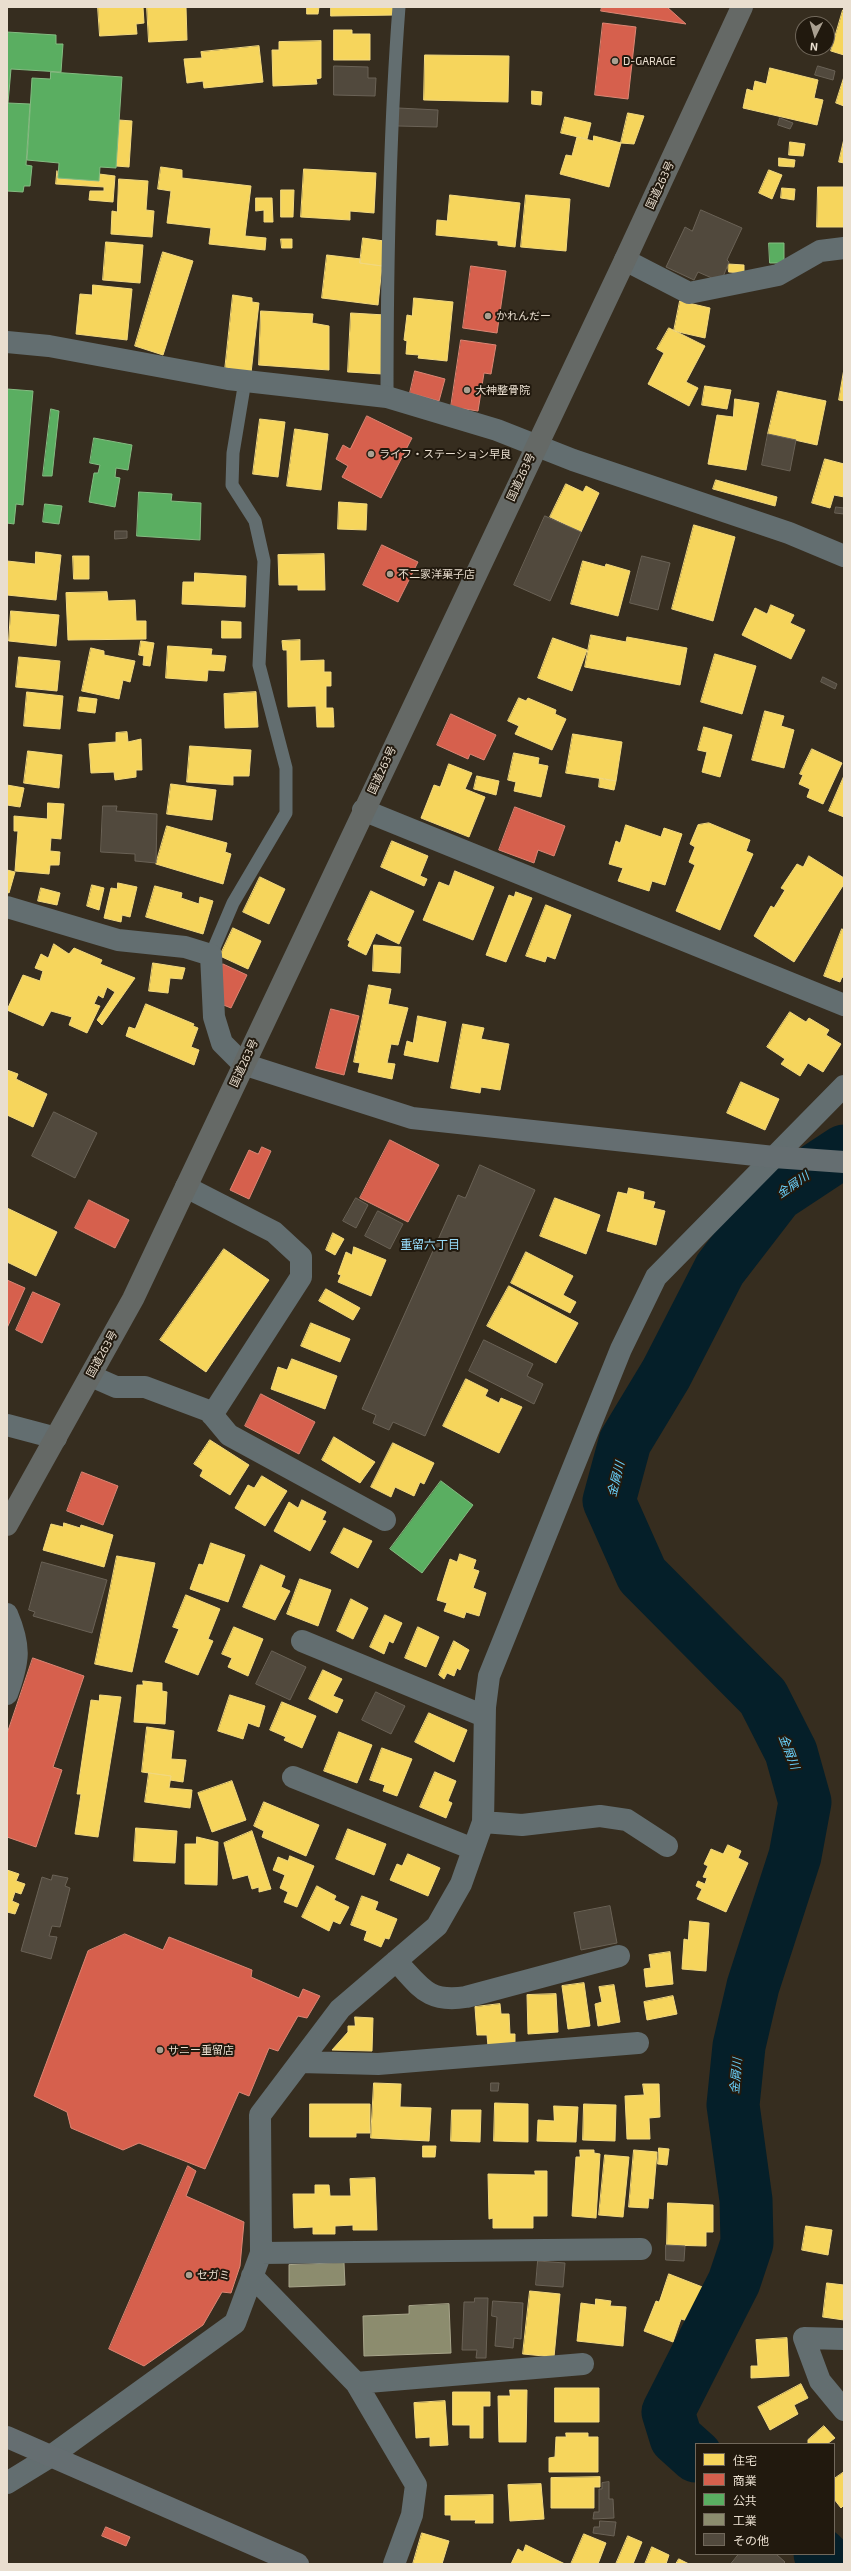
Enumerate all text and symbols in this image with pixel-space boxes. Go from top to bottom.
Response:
north arrow [795,16,835,56]
text: N [809,41,819,54]
place label: D-GARAGE [623,54,676,68]
marker: D-GARAGE [610,56,620,66]
street label: 国道263号 [643,159,677,211]
place label: かれんだー [496,309,551,323]
marker: かれんだー [483,311,493,321]
place label: 大神整骨院 [475,383,530,397]
marker: 大神整骨院 [462,385,472,395]
place label: ライフ・ステーション早良 [379,447,511,461]
marker: ライフ・ステーション早良 [366,449,376,459]
street label: 国道263号 [504,451,538,503]
place label: 不二家洋菓子店 [398,567,475,581]
marker: 不二家洋菓子店 [385,569,395,579]
street label: 国道263号 [365,744,399,796]
street label: 国道263号 [227,1037,261,1089]
water label: 金屑川 [774,1169,812,1201]
district label: 重留六丁目 [400,1238,460,1252]
street label: 国道263号 [84,1328,120,1380]
water label: 金屑川 [605,1460,627,1498]
water label: 金屑川 [776,1733,802,1771]
place label: サニー重留店 [168,2043,234,2057]
marker: サニー重留店 [155,2045,165,2055]
water label: 金屑川 [727,2057,745,2095]
place label: セガミ [197,2268,230,2282]
marker: セガミ [184,2270,194,2280]
legend [695,2443,835,2555]
text: 住宅 [733,2453,757,2467]
text: 商業 [733,2473,757,2487]
text: 公共 [733,2493,757,2507]
text: 工業 [733,2513,757,2527]
text: その他 [733,2533,769,2547]

